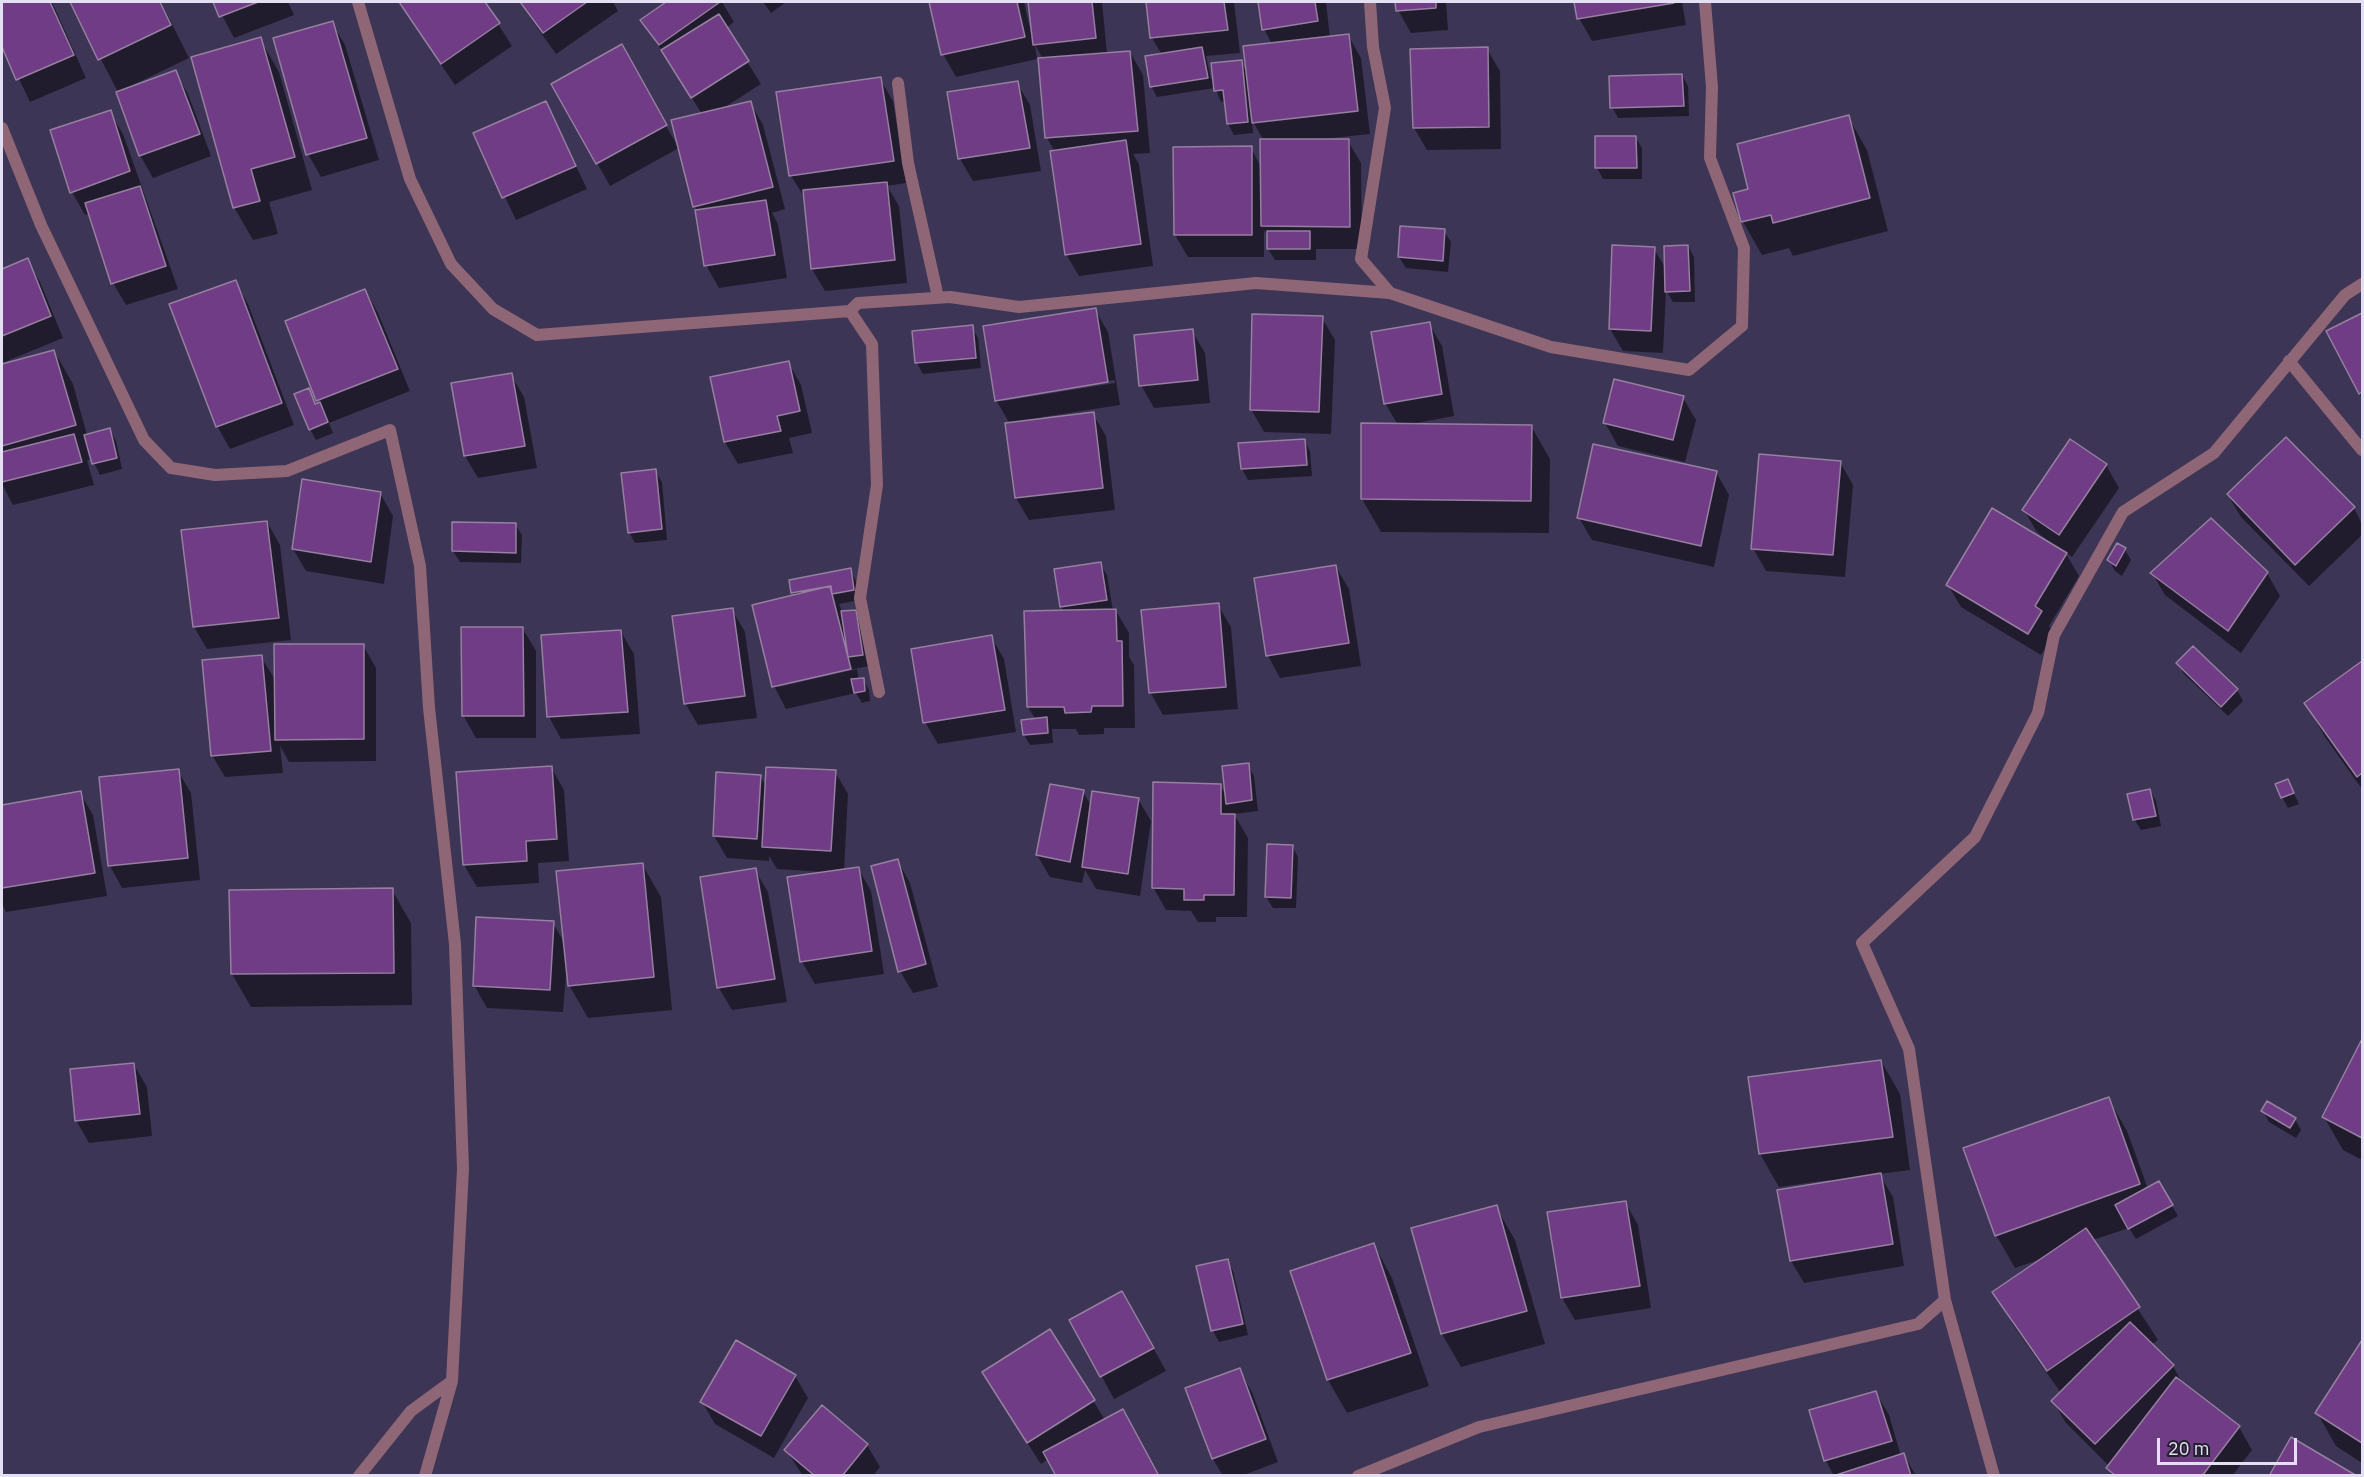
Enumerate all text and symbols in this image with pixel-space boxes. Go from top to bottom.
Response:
scale bar [2160,1426,2300,1464]
text: 20 m [2168,1437,2210,1460]

